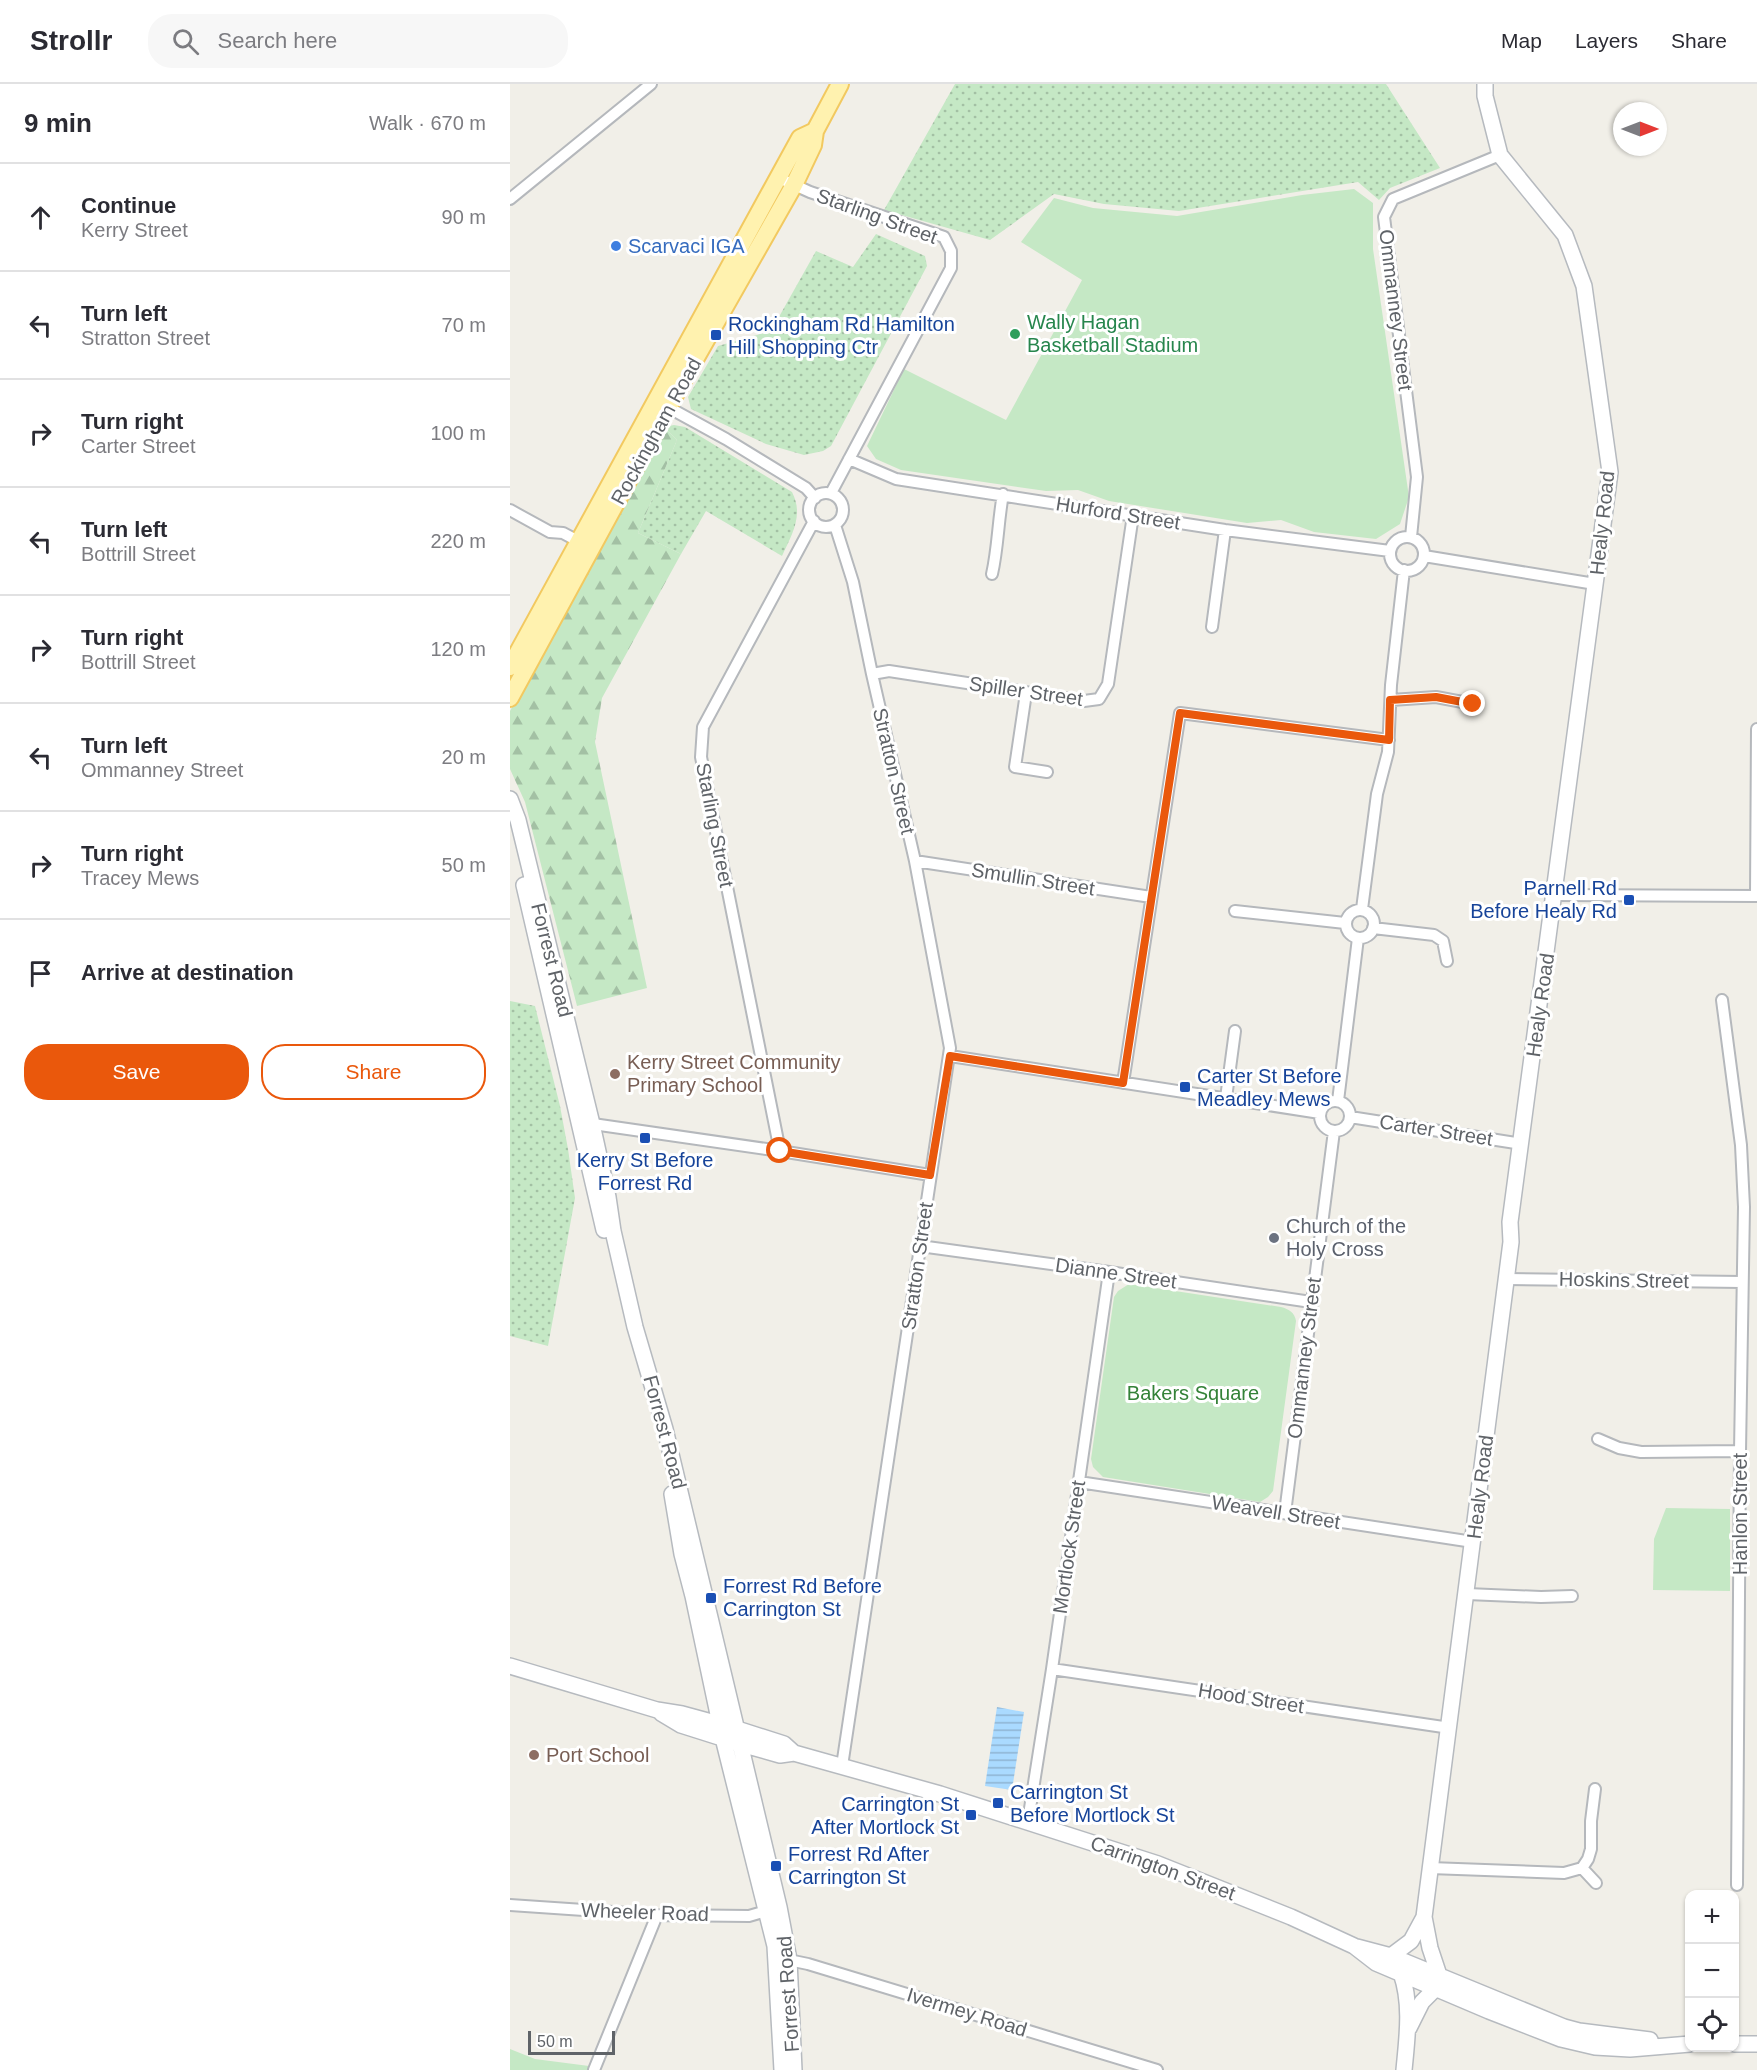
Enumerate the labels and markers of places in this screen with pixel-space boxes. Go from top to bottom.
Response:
place label: Scarvaci IGA [628,235,745,257]
marker: Scarvaci IGA [609,239,623,253]
place label: Wally Hagan Basketball Stadium [1027,311,1198,356]
place label: Rockingham Rd Hamilton Hill Shopping Ctr [728,313,955,358]
marker: Wally Hagan Basketball Stadium [1008,327,1022,341]
marker: Rockingham Rd Hamilton Hill Shopping Ctr [709,328,723,342]
place label: Parnell Rd Before Healy Rd [1470,877,1617,922]
marker: Parnell Rd Before Healy Rd [1622,893,1636,907]
place label: Kerry Street Community Primary School [627,1051,840,1096]
place label: Carter St Before Meadley Mews [1197,1065,1342,1110]
marker: Kerry Street Community Primary School [608,1067,622,1081]
marker: Carter St Before Meadley Mews [1178,1080,1192,1094]
marker: Kerry St Before Forrest Rd [638,1131,652,1145]
place label: Kerry St Before Forrest Rd [577,1149,713,1194]
place label: Church of the Holy Cross [1286,1215,1406,1260]
marker: Church of the Holy Cross [1267,1231,1281,1245]
place label: Forrest Rd Before Carrington St [723,1575,882,1620]
marker: Forrest Rd Before Carrington St [704,1591,718,1605]
place label: Port School [546,1744,649,1766]
marker: Port School [527,1748,541,1762]
place label: Carrington St Before Mortlock St [1010,1781,1175,1826]
place label: Carrington St After Mortlock St [811,1793,959,1838]
marker: Carrington St Before Mortlock St [991,1796,1005,1810]
marker: Carrington St After Mortlock St [964,1808,978,1822]
place label: Forrest Rd After Carrington St [788,1843,929,1888]
marker: Forrest Rd After Carrington St [769,1859,783,1873]

